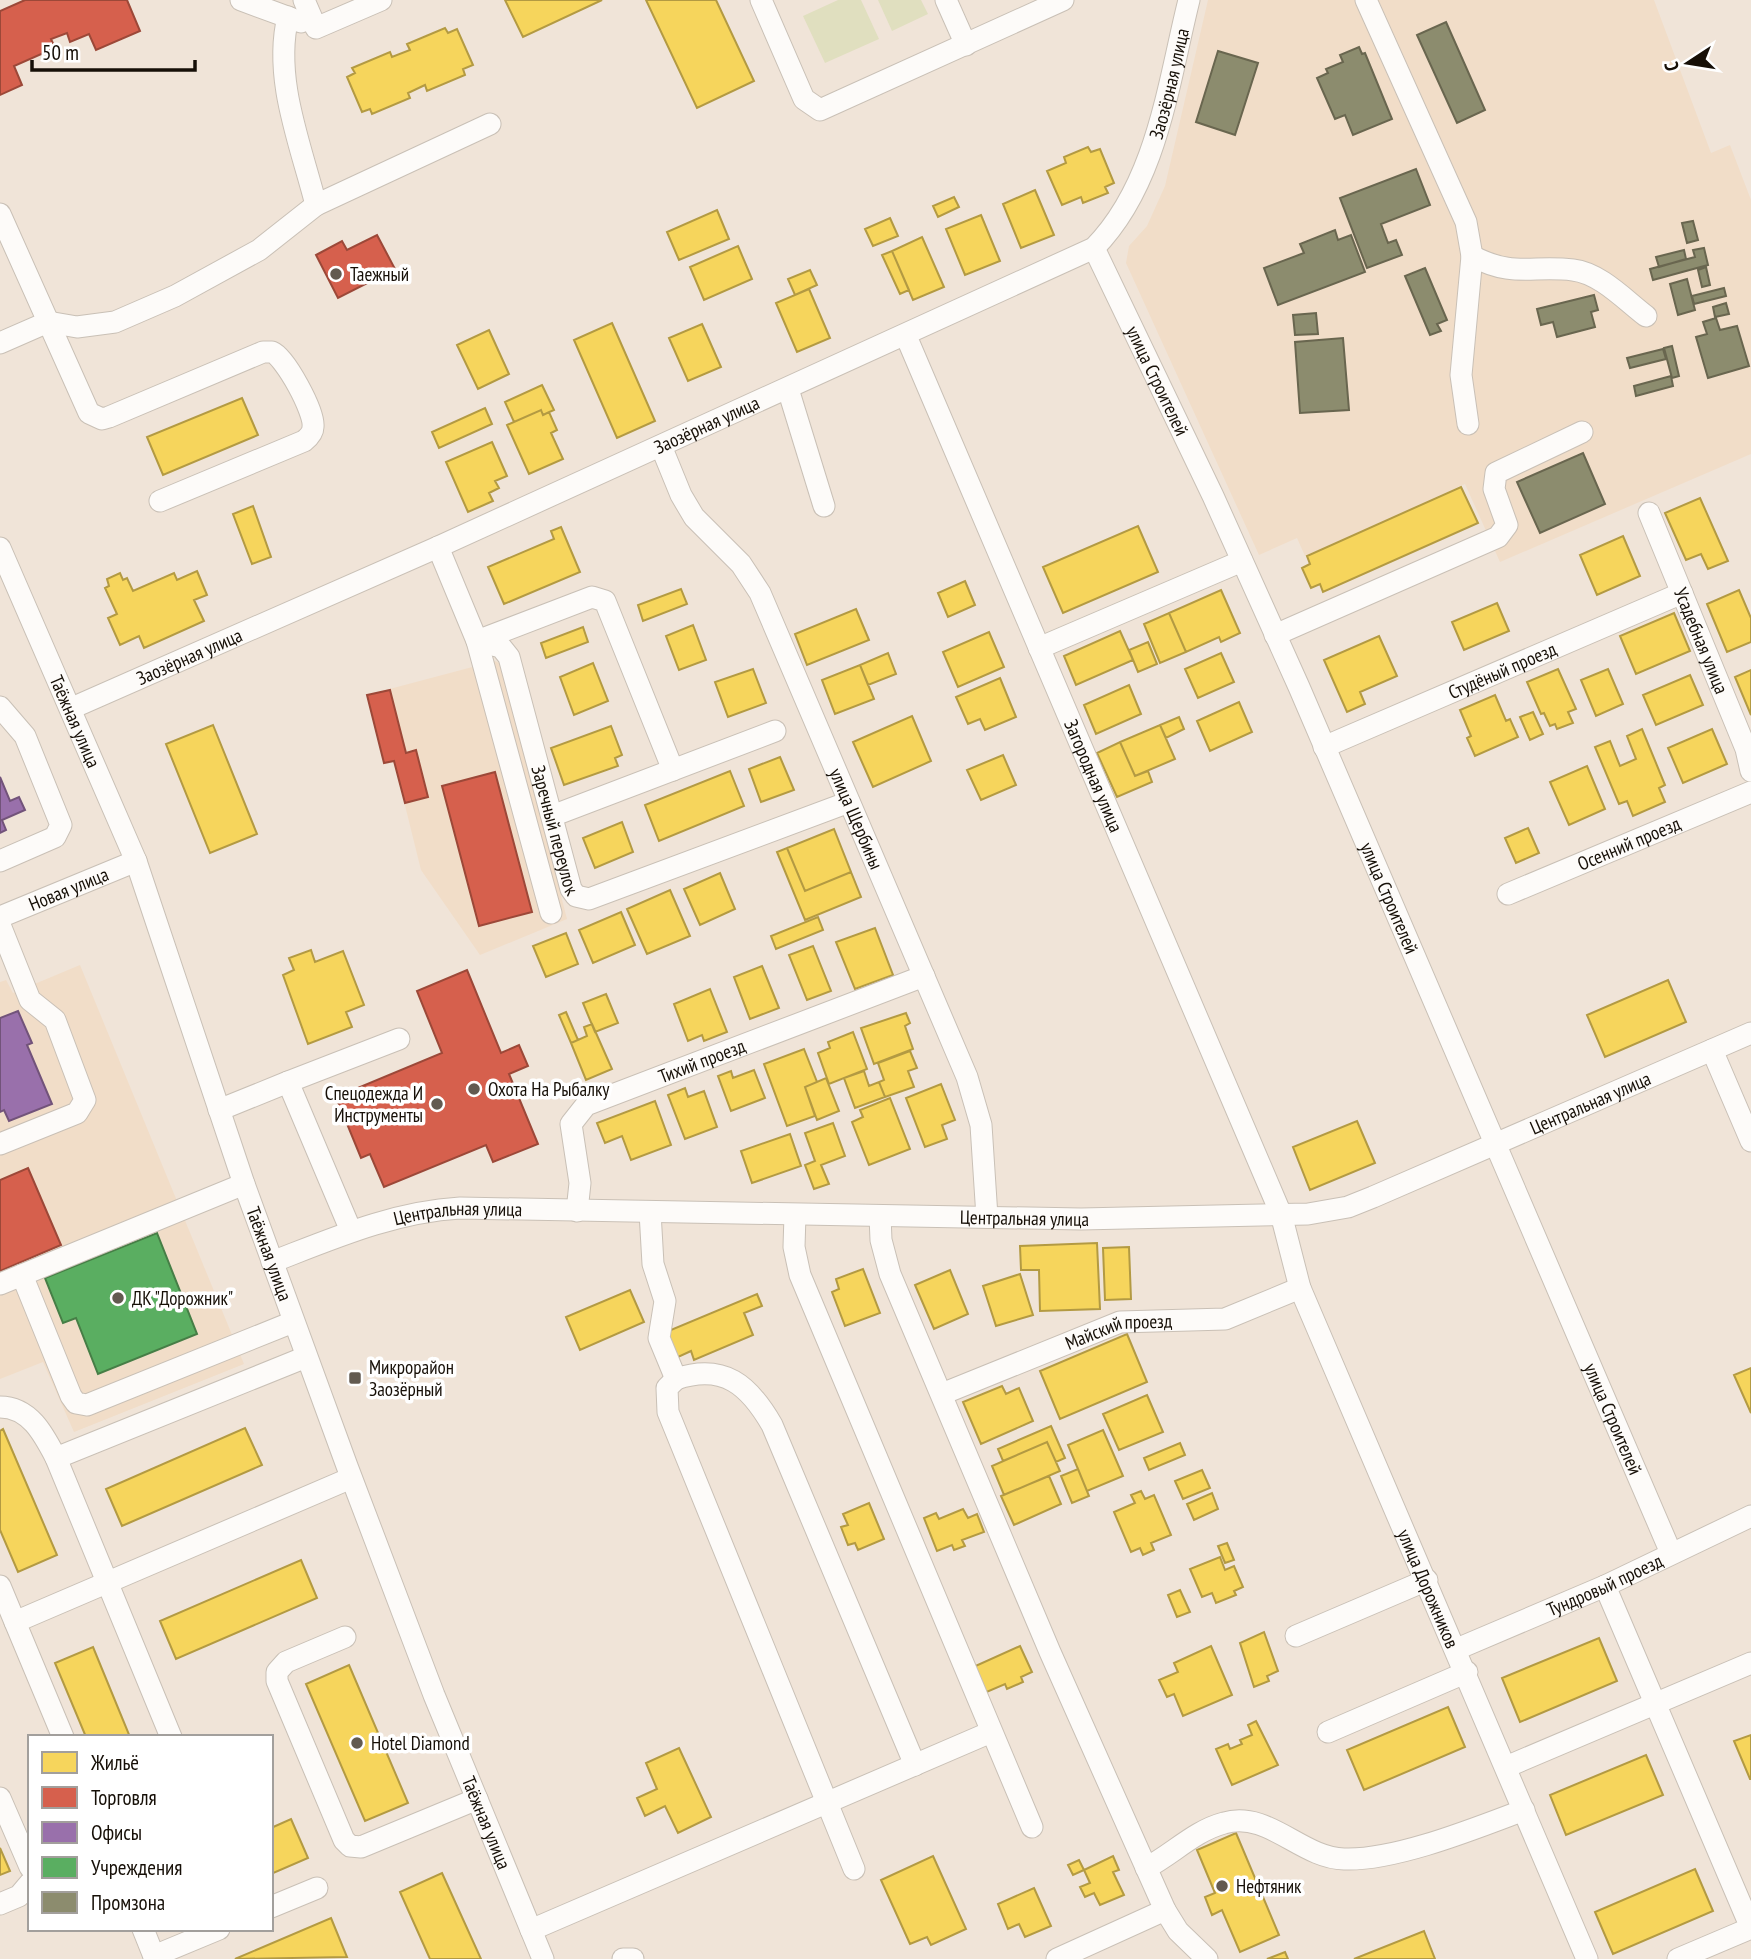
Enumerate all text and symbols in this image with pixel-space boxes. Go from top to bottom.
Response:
street label: Заозёрная улица [1144,26,1194,142]
scale bar [32,28,194,72]
north arrow [1653,28,1723,98]
text: 50 m [42,39,79,66]
text: С [1659,59,1684,73]
place label: Таежный [350,262,409,286]
marker: Таежный [328,266,344,282]
street label: улица Строителей [1121,322,1194,439]
street label: Заозёрная улица [650,390,763,459]
street label: Усадебная улица [1669,584,1734,697]
street label: Заозёрная улица [133,623,246,690]
street label: Студёный проезд [1444,636,1561,704]
street label: Таёжная улица [45,671,106,771]
street label: Загородная улица [1059,715,1128,836]
street label: Заречный переулок [526,763,584,900]
street label: улица Щербины [824,764,889,873]
street label: Осенний проезд [1574,811,1685,876]
street label: улица Строителей [1355,838,1424,957]
street label: Новая улица [25,862,112,916]
street label: Тихий проезд [655,1033,749,1088]
street label: Центральная улица [1526,1066,1654,1139]
place label: Охота На Рыбалку [488,1077,610,1101]
place label: Спецодежда И Инструменты [325,1081,423,1127]
marker: Охота На Рыбалку [466,1081,482,1097]
marker: Спецодежда И Инструменты [429,1096,445,1112]
street label: Центральная улица [391,1196,522,1230]
street label: Таёжная улица [241,1203,298,1304]
street label: Центральная улица [960,1205,1089,1231]
place label: ДК "Дорожник" [132,1286,233,1310]
marker: ДК "Дорожник" [110,1290,126,1306]
street label: Майский проезд [1062,1308,1173,1355]
place label: Микрорайон Заозёрный [369,1355,454,1401]
street label: улица Строителей [1579,1359,1648,1478]
marker: Микрорайон Заозёрный [347,1370,363,1386]
street label: улица Дорожников [1393,1525,1465,1652]
street label: Тундровый проезд [1543,1548,1667,1621]
place label: Hotel Diamond [371,1731,470,1755]
legend [28,1735,273,1931]
marker: Hotel Diamond [349,1735,365,1751]
text: Жильё [90,1749,139,1776]
street label: Таёжная улица [457,1772,517,1873]
text: Торговля [91,1784,157,1811]
text: Офисы [91,1819,142,1846]
text: Учреждения [91,1854,182,1881]
place label: Нефтяник [1236,1874,1302,1898]
marker: Нефтяник [1214,1878,1230,1894]
text: Промзона [91,1889,165,1916]

